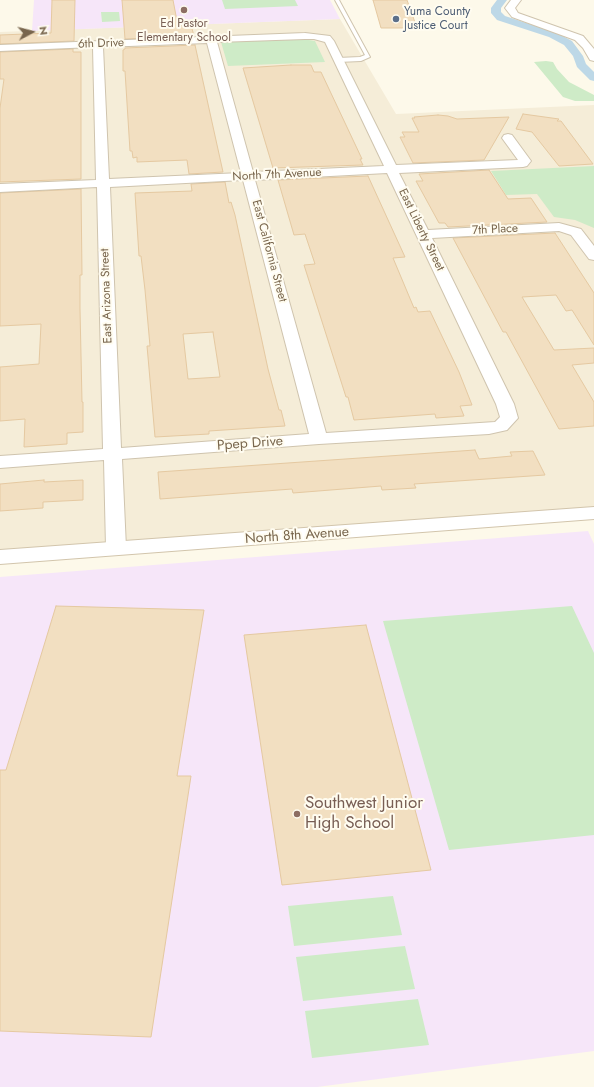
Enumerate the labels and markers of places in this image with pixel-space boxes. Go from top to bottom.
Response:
marker: Ed Pastor Elementary School [179,5,189,15]
place label: Yuma County Justice Court [404,5,470,33]
marker: Yuma County Justice Court [391,14,401,24]
place label: Ed Pastor Elementary School [137,17,231,45]
place label: Southwest Junior High School [305,794,423,834]
marker: Southwest Junior High School [292,809,302,819]

